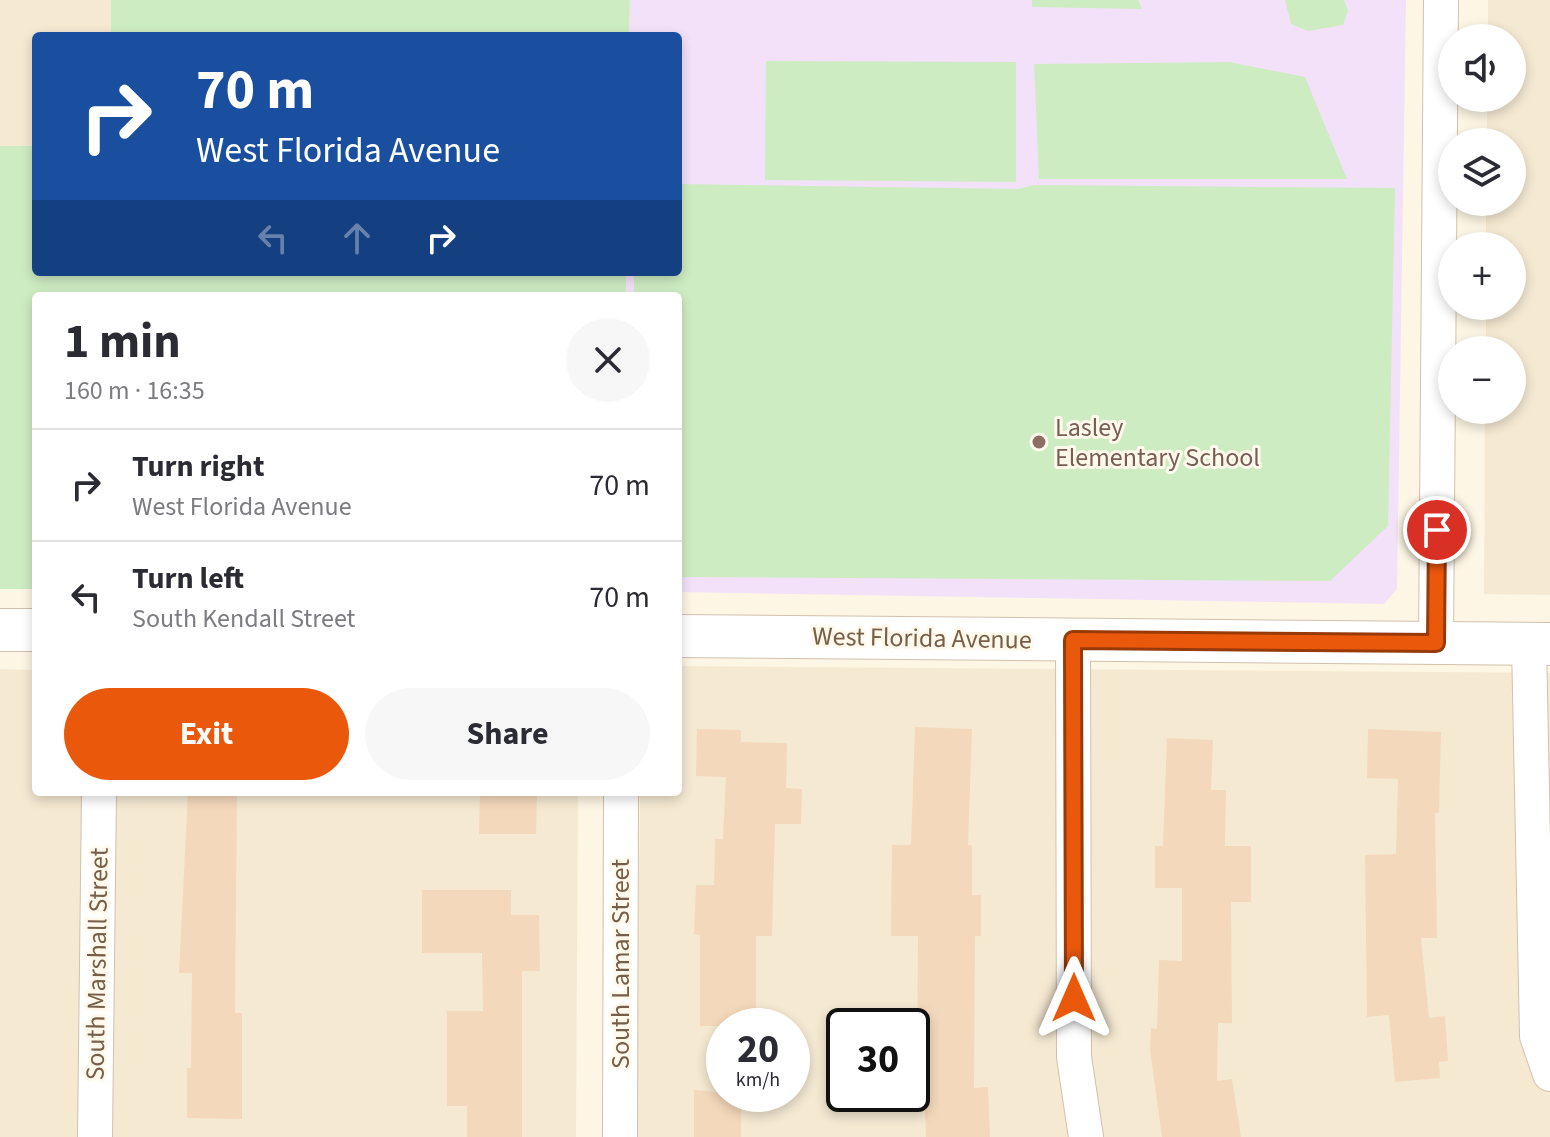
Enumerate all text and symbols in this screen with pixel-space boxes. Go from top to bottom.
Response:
map controls [1438,24,1526,424]
button: sound [1438,24,1526,112]
text: 70 m [196,51,314,130]
icon: right [64,64,168,168]
text: West Florida Avenue [196,125,500,176]
button: layers [1438,128,1526,216]
icon: left [251,216,295,260]
icon: ahead [335,216,379,260]
icon: right [419,216,463,260]
button: + [1438,232,1526,320]
text: 1 min [64,308,181,376]
button: close [566,318,650,402]
button: − [1438,336,1526,424]
text: 160 m · 16:35 [64,372,205,409]
place label: Lasley Elementary School [1055,409,1260,476]
marker: Lasley Elementary School [1030,433,1048,451]
text: Turn right [132,445,264,488]
icon: right [64,463,108,507]
text: 70 m [589,464,650,507]
text: West Florida Avenue [132,488,352,525]
pin [1403,496,1471,564]
icon: arrive [1415,508,1459,552]
text: Turn left [132,557,244,600]
icon: left [64,575,108,619]
text: 70 m [589,576,650,619]
text: South Kendall Street [132,600,355,637]
street label: West Florida Avenue [812,618,1032,658]
button: Exit [64,688,349,780]
button: Share [365,688,650,780]
street label: South Marshall Street [76,847,118,1081]
street label: South Lamar Street [602,859,639,1069]
position arrow [1032,956,1116,1040]
speed limit sign: 30 [826,1008,930,1112]
text: 20 [737,1021,779,1078]
text: km/h [736,1066,780,1094]

